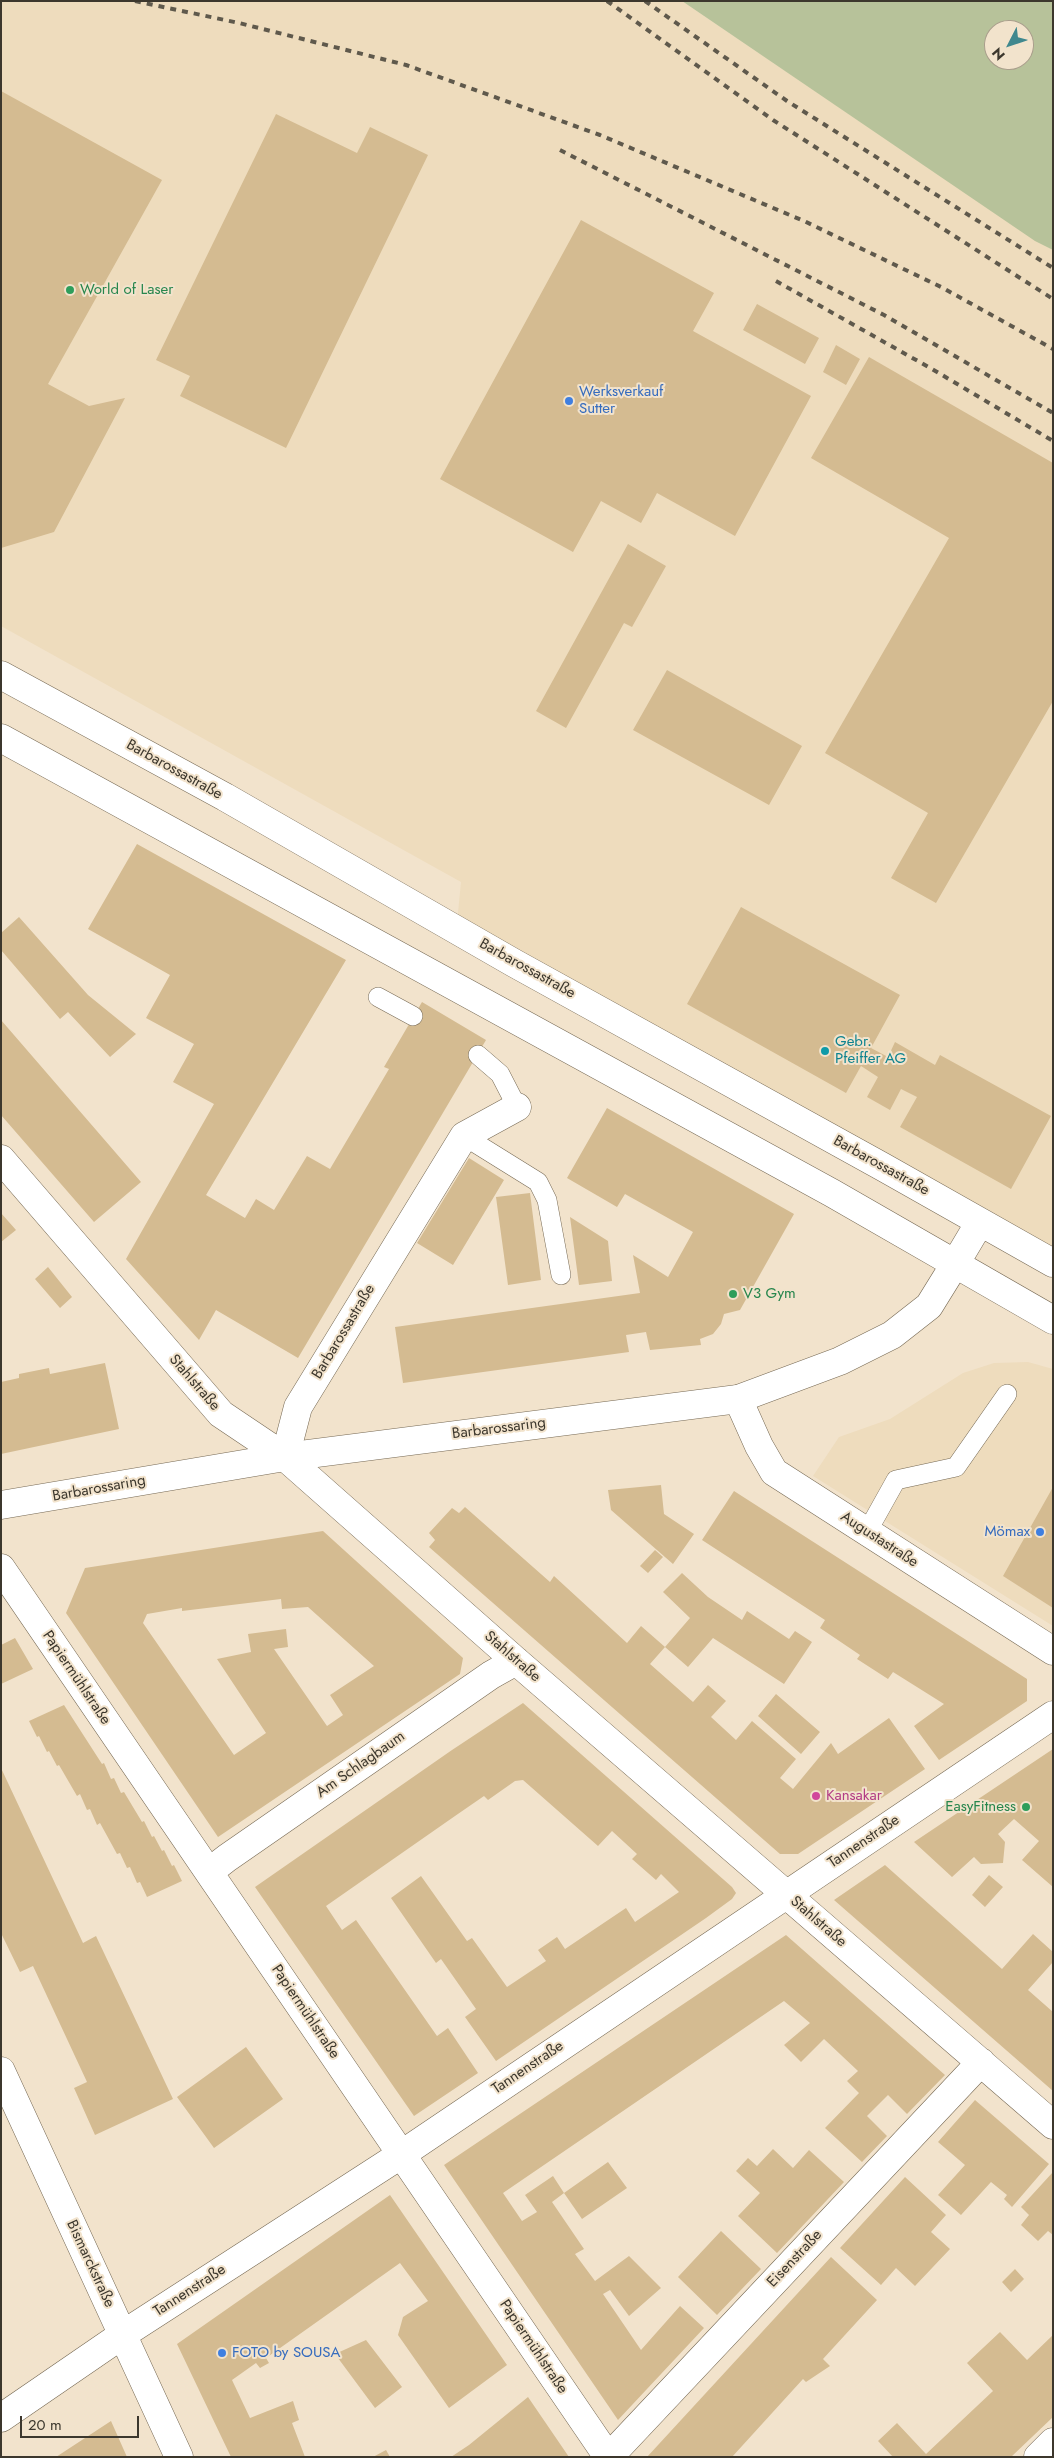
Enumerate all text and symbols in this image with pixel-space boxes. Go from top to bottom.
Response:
north arrow [984,20,1034,70]
text: N [987,43,1010,65]
place label: World of Laser [80,281,173,299]
marker: World of Laser [64,284,76,296]
place label: Werksverkauf Sutter [579,383,663,418]
marker: Werksverkauf Sutter [563,395,575,407]
street label: Barbarossastraße [123,736,225,804]
street label: Barbarossastraße [476,935,578,1003]
place label: Gebr. Pfeiffer AG [835,1033,906,1068]
marker: Gebr. Pfeiffer AG [819,1045,831,1057]
street label: Barbarossastraße [830,1132,932,1200]
street label: Barbarossastraße [309,1281,379,1383]
place label: V3 Gym [743,1285,796,1303]
marker: V3 Gym [727,1288,739,1300]
street label: Stahlstraße [165,1351,223,1415]
street label: Barbarossaring [451,1414,547,1444]
street label: Barbarossaring [51,1472,147,1506]
street label: Augustastraße [837,1508,921,1572]
place label: Mömax [984,1523,1030,1541]
marker: Mömax [1034,1526,1046,1538]
street label: Papiermühlstraße [38,1628,114,1728]
street label: Stahlstraße [480,1628,544,1686]
street label: Am Schlagbaum [313,1728,409,1802]
place label: Kansakar [826,1787,882,1805]
marker: Kansakar [810,1790,822,1802]
place label: EasyFitness [945,1798,1016,1816]
marker: EasyFitness [1020,1801,1032,1813]
street label: Tannenstraße [825,1812,903,1872]
street label: Stahlstraße [786,1893,850,1951]
street label: Papiermühlstraße [267,1962,343,2062]
street label: Tannenstraße [489,2038,567,2098]
street label: Bismarckstraße [62,2218,118,2310]
street label: Eisenstraße [764,2227,826,2291]
street label: Tannenstraße [151,2261,229,2321]
street label: Papiermühlstraße [495,2297,571,2397]
place label: FOTO by SOUSA [232,2344,340,2362]
marker: FOTO by SOUSA [216,2347,228,2359]
scale bar [22,2406,141,2438]
text: 20 m [28,2414,62,2436]

